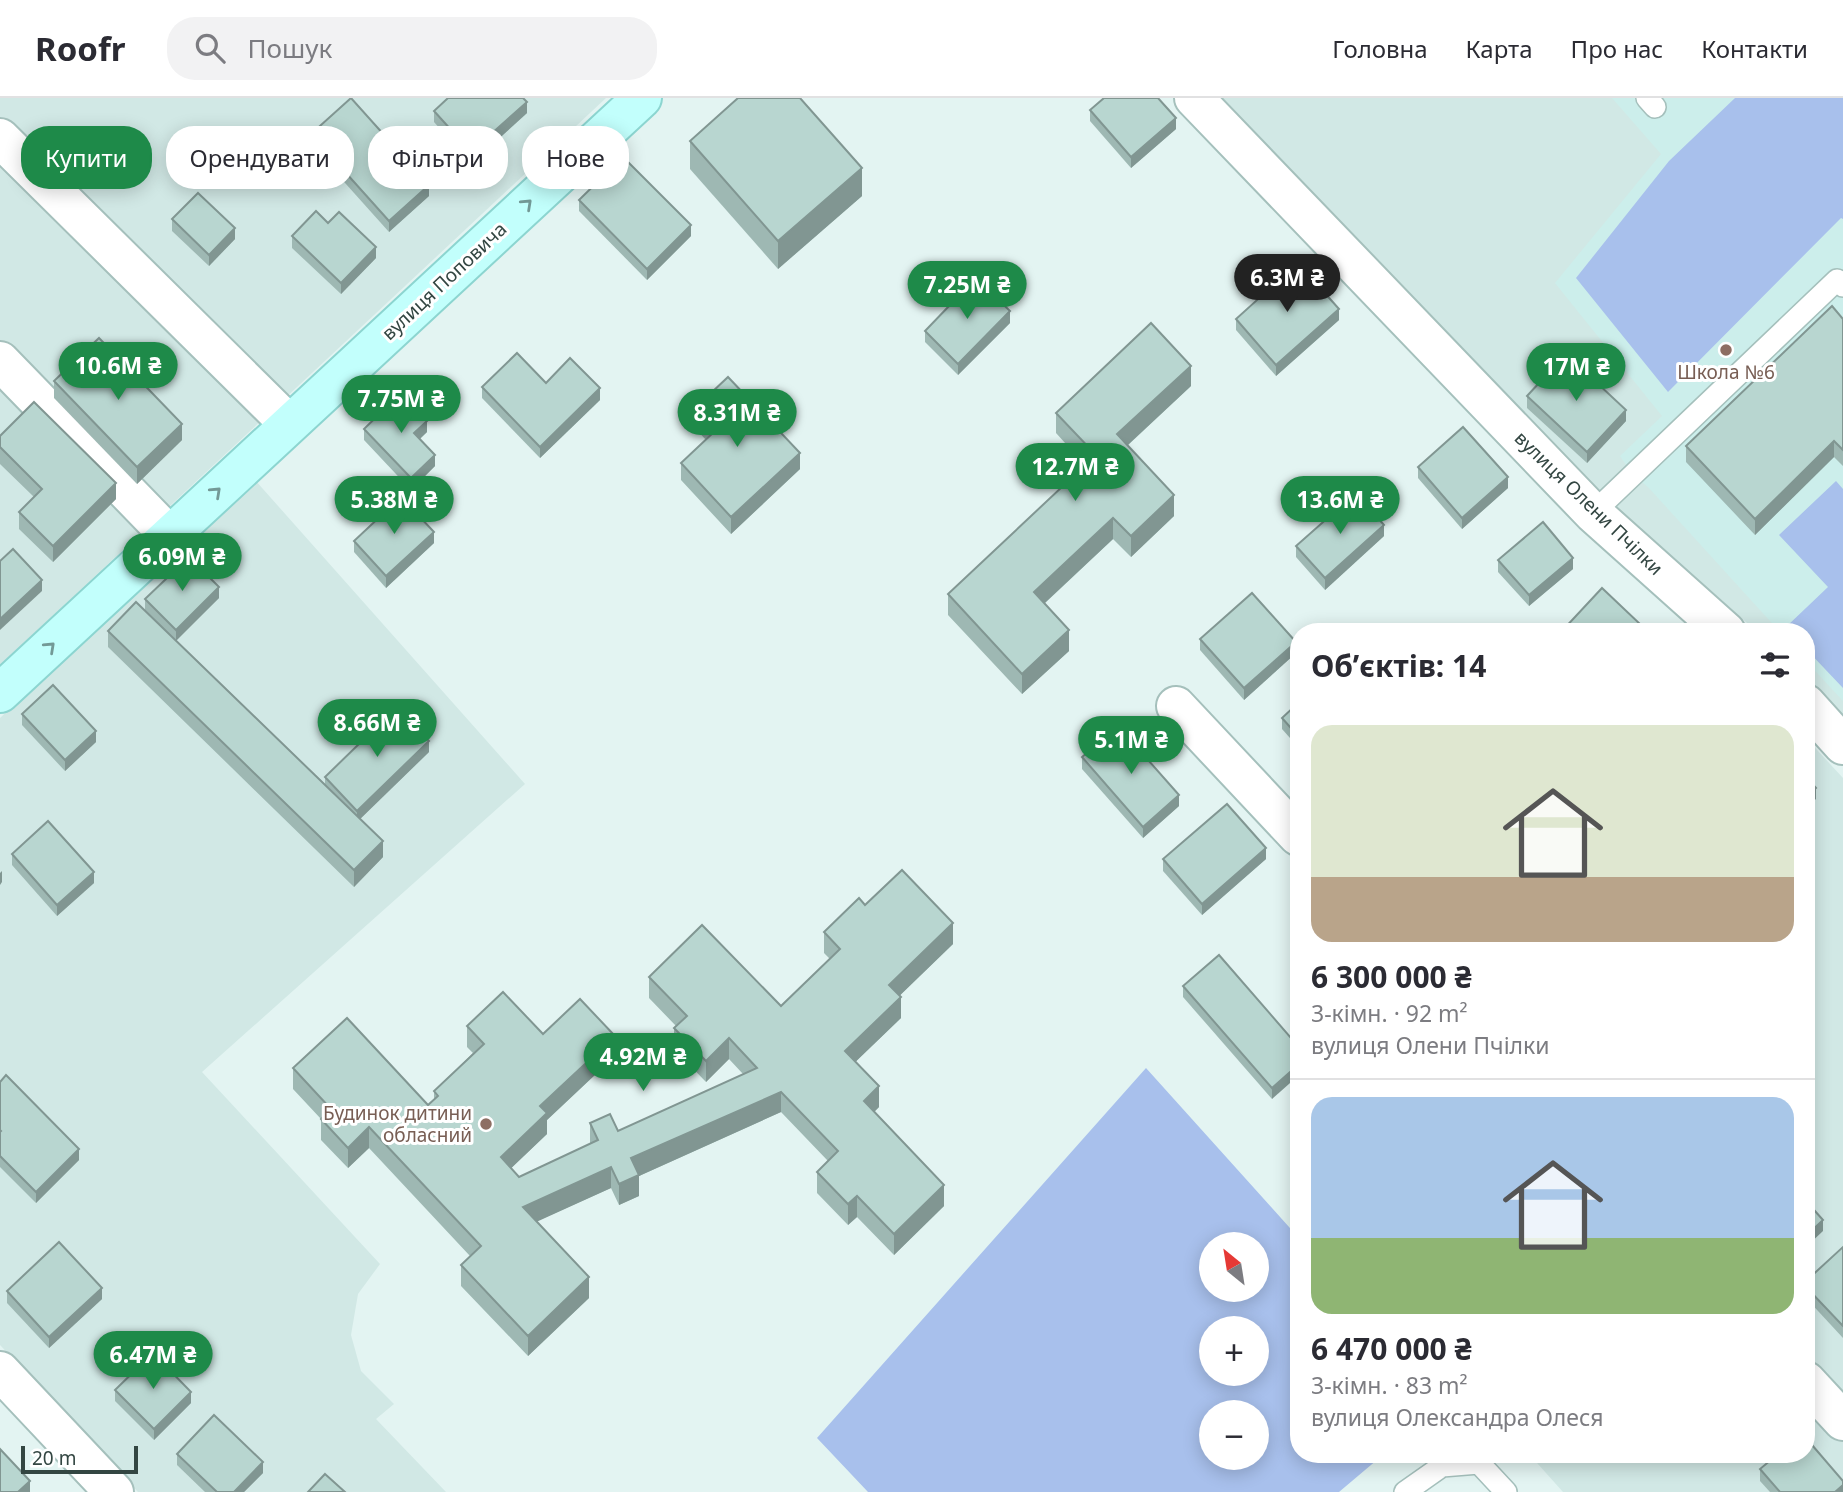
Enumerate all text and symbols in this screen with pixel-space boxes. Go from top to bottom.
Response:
search box [167,17,657,80]
text: Roofr [35,26,125,71]
icon: search [191,29,229,67]
text: Пошук [247,30,332,66]
text: Головна [1332,32,1428,65]
text: Карта [1466,32,1533,65]
text: Про нас [1571,32,1663,65]
text: Контакти [1701,32,1808,65]
chip: Купити [21,126,152,189]
chip: Орендувати [166,126,354,189]
chip: Фільтри [368,126,508,189]
chip: Нове [522,126,629,189]
one-way arrow [519,200,532,212]
street label: вулиця Поповича [376,216,512,346]
pin: 6.3M ₴ [1230,254,1344,314]
text: 6.3M ₴ [1250,261,1324,293]
pin: 7.25M ₴ [902,262,1032,321]
text: 7.25M ₴ [924,268,1010,300]
pin: 10.6M ₴ [53,342,183,402]
marker: Школа №6 [1718,342,1734,358]
pin: 17M ₴ [1527,344,1625,403]
text: 10.6M ₴ [75,349,161,381]
text: 17M ₴ [1542,350,1610,382]
place label: Школа №6 [1677,359,1775,385]
pin: 7.75M ₴ [336,376,466,435]
text: 7.75M ₴ [358,382,444,414]
pin: 8.31M ₴ [672,390,802,449]
text: 8.31M ₴ [694,396,780,428]
street label: вулиця Олени Пчілки [1509,425,1669,581]
pin: 12.7M ₴ [1010,444,1140,503]
text: 12.7M ₴ [1032,450,1118,482]
pin: 5.38M ₴ [329,476,459,536]
pin: 13.6M ₴ [1275,476,1405,536]
text: 5.38M ₴ [351,483,437,515]
text: 13.6M ₴ [1297,483,1383,515]
one-way arrow [208,487,221,500]
pin: 6.09M ₴ [117,533,247,593]
text: 6.09M ₴ [139,540,225,572]
one-way arrow [42,642,55,655]
text: Об’єктів: 14 [1311,645,1486,686]
icon: filters [1756,646,1794,684]
pin: 8.66M ₴ [312,700,442,759]
text: 8.66M ₴ [334,706,420,738]
pin: 5.1M ₴ [1074,716,1188,776]
text: 5.1M ₴ [1094,723,1168,755]
icon: home [1490,770,1616,896]
text: 6 300 000 ₴ [1311,956,1472,997]
text: 3-кімн. · 92 m² [1311,997,1468,1029]
text: вулиця Олени Пчілки [1311,1029,1550,1061]
pin: 4.92M ₴ [578,1034,708,1093]
text: 4.92M ₴ [600,1040,686,1072]
place label: Будинок дитини обласний [323,1100,472,1148]
marker: Будинок дитини обласний [478,1116,494,1132]
icon: home [1490,1142,1616,1268]
north arrow [1199,1232,1269,1302]
map controls [1199,1232,1269,1470]
button: + [1199,1316,1269,1386]
text: 6 470 000 ₴ [1311,1328,1472,1369]
pin: 6.47M ₴ [88,1332,218,1391]
text: 6.47M ₴ [110,1338,196,1370]
text: 3-кімн. · 83 m² [1311,1369,1468,1401]
button: − [1199,1400,1269,1470]
text: вулиця Олександра Олеся [1311,1401,1603,1433]
scale bar [21,1443,138,1475]
text: 20 m [32,1445,76,1471]

